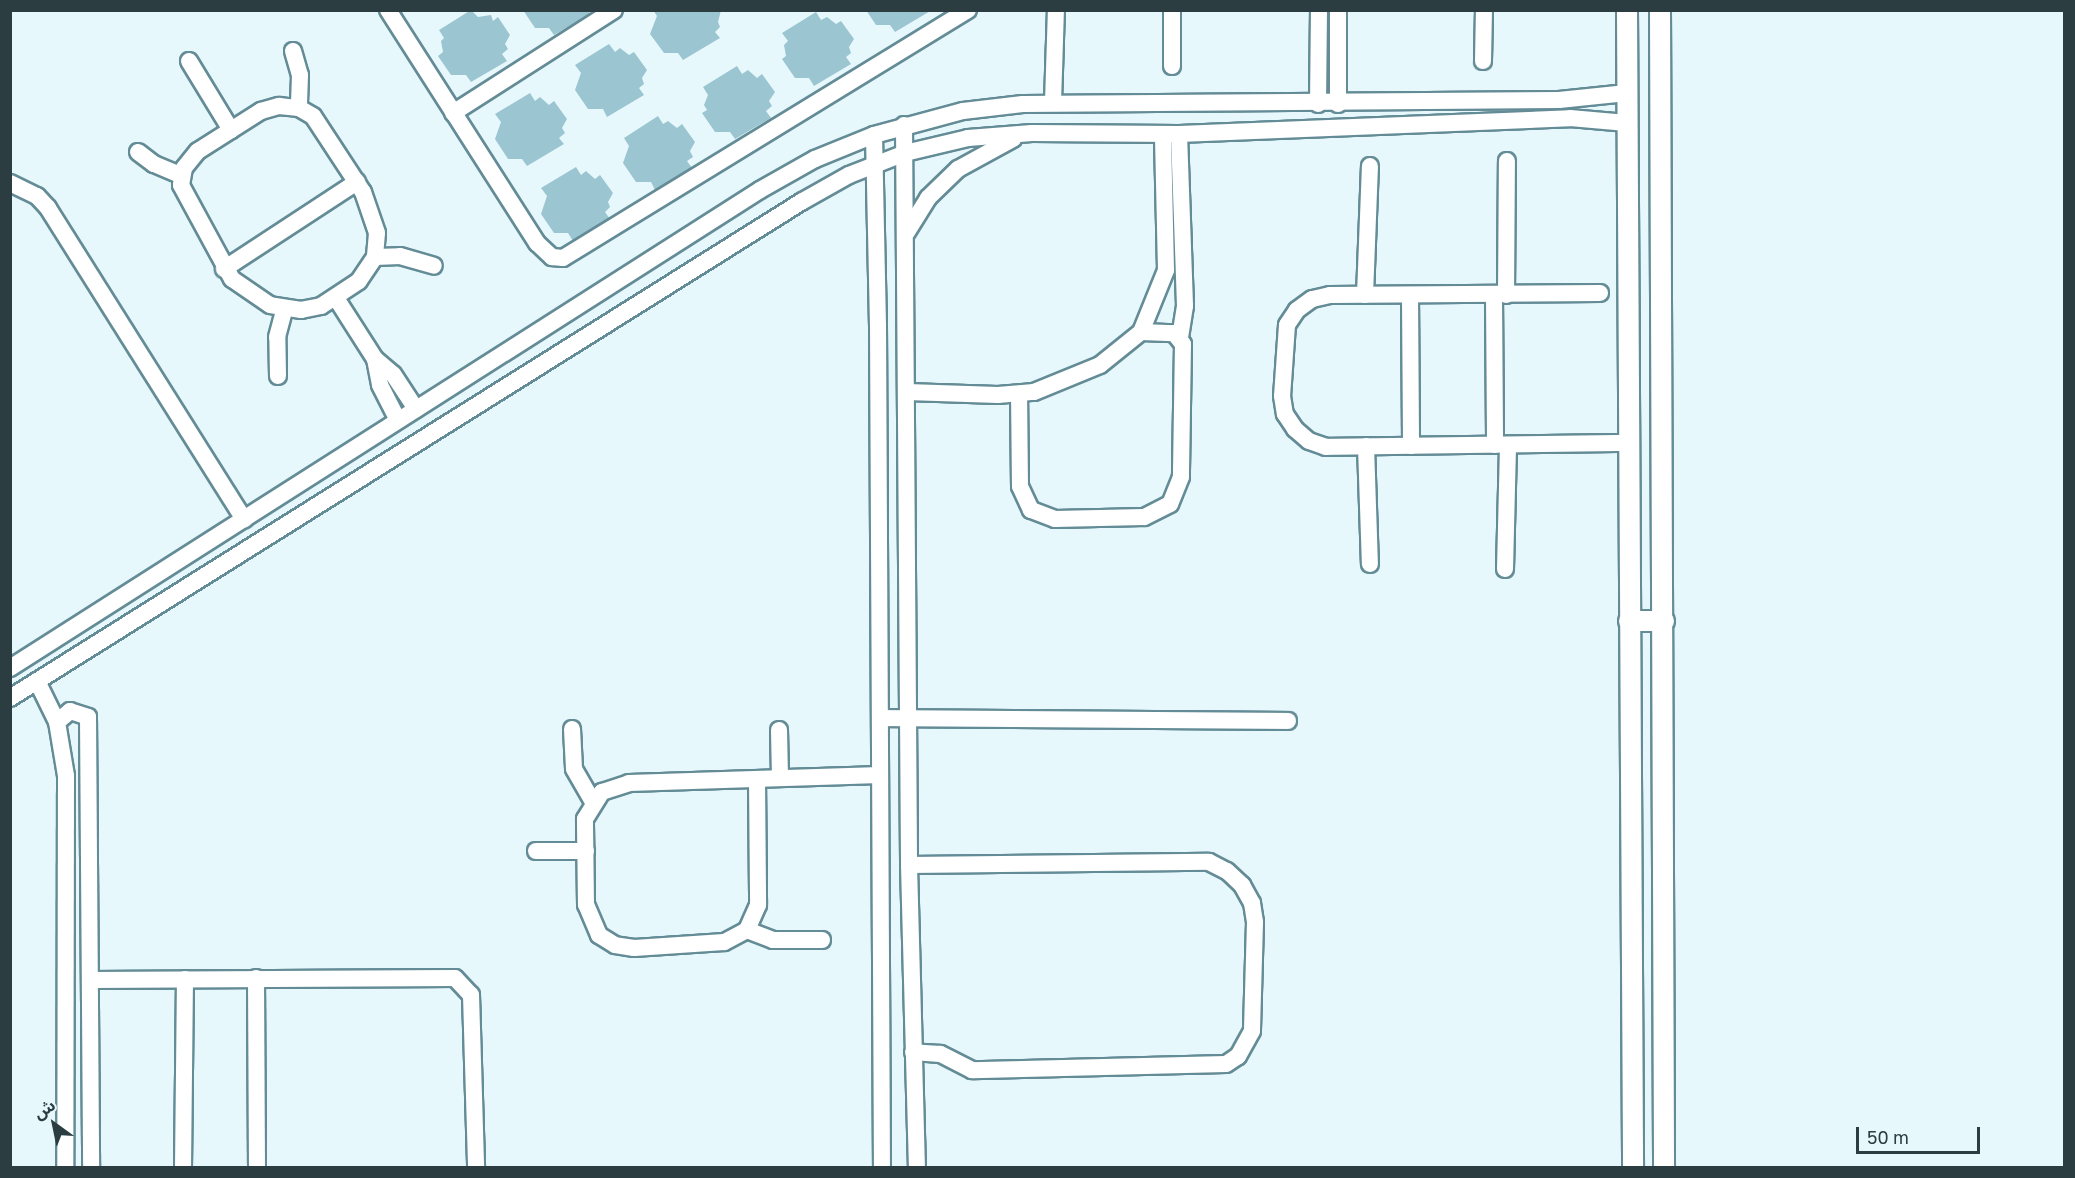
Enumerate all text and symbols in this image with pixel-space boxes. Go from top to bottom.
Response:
north arrow [24,1094,84,1154]
text: ش [30,1095,59,1123]
scale bar [1859,1115,1984,1153]
text: 50 m [1867,1126,1909,1148]

